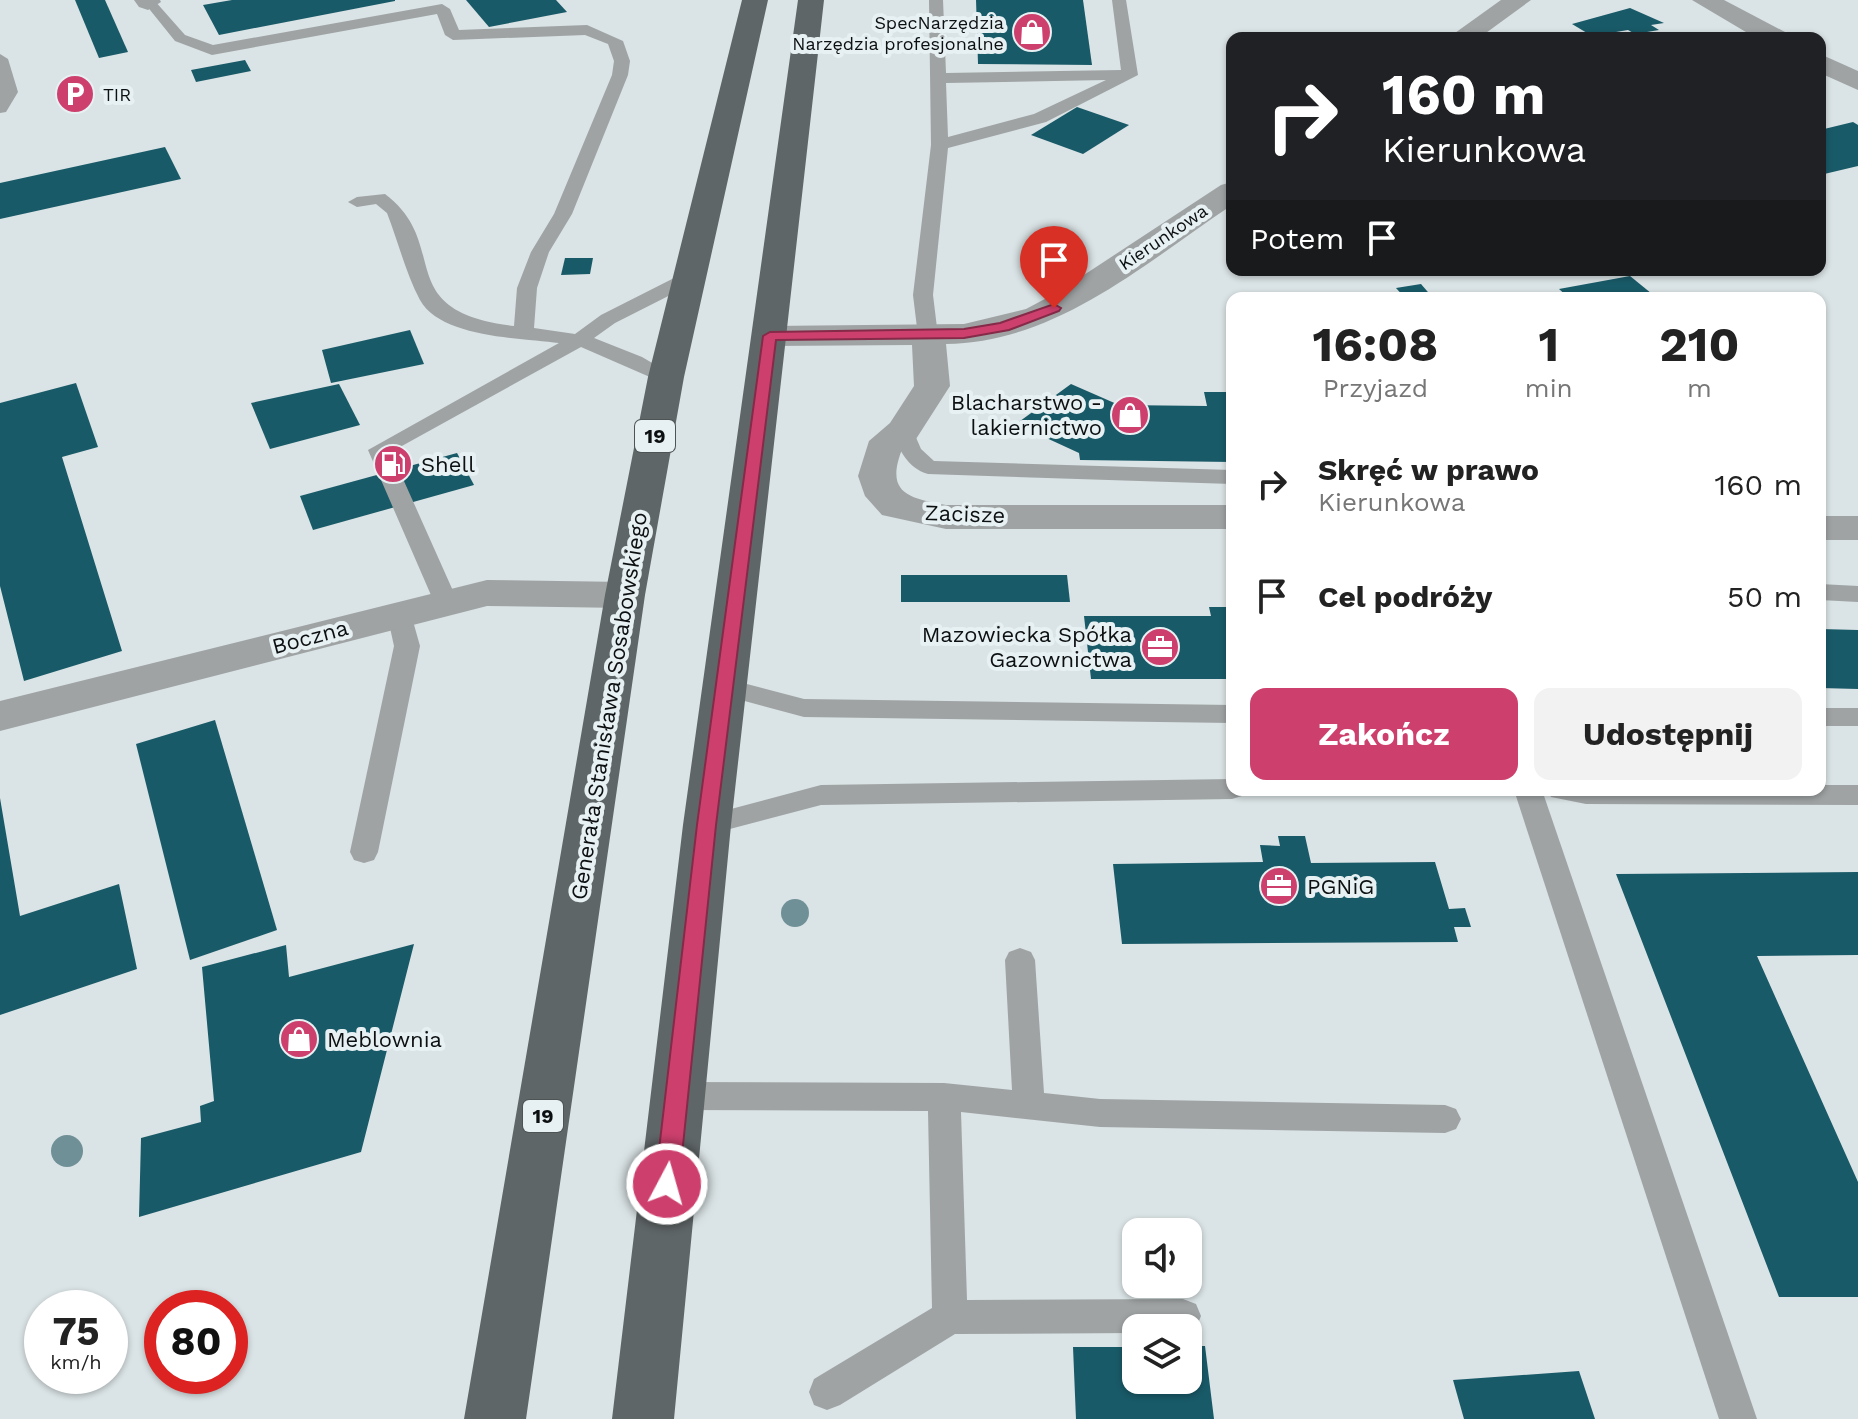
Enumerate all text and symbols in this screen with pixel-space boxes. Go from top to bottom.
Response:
shop icon: SpecNarzędzia Narzędzia profesjonalne [1011,11,1053,53]
place label: SpecNarzędzia Narzędzia profesjonalne [792,12,1004,54]
text: 160 m [1382,62,1545,128]
icon: right [1250,64,1354,168]
parking icon: TIR [54,73,96,115]
place label: TIR [103,84,131,105]
text: Kierunkowa [1382,129,1586,171]
street label: Kierunkowa [1115,200,1211,274]
icon: arrive [1360,216,1404,260]
text: Potem [1250,221,1344,256]
pin [1020,226,1088,308]
icon: arrive [1032,238,1076,282]
text: 16:08 [1313,316,1438,373]
text: 1 [1538,316,1559,373]
text: 210 [1659,316,1739,373]
text: Przyjazd [1323,373,1428,403]
text: min [1525,373,1573,403]
text: m [1687,373,1712,403]
place label: Blacharstwo - lakiernictwo [951,390,1102,440]
shop icon: Blacharstwo - lakiernictwo [1109,394,1151,436]
road number: 19 [635,420,675,452]
fuel station icon: Shell [372,443,414,485]
place label: Shell [421,452,475,477]
text: Skręć w prawo [1318,452,1539,487]
icon: right [1250,462,1294,506]
text: 160 m [1715,467,1802,502]
text: Kierunkowa [1318,487,1465,517]
street label: Zacisze [924,500,1006,528]
street label: Generała Stanisława Sosabowskiego [566,510,652,902]
icon: arrive [1250,574,1294,618]
text: Cel podróży [1318,579,1492,614]
text: 50 m [1727,579,1802,614]
street label: Boczna [269,615,351,659]
place label: Mazowiecka Spółka Gazownictwa [922,622,1132,672]
office icon: Mazowiecka Spółka Gazownictwa [1139,626,1181,668]
button: Zakończ [1250,688,1518,780]
button: Udostępnij [1534,688,1802,780]
office icon: PGNiG [1258,865,1300,907]
place label: PGNiG [1307,874,1374,899]
shop icon: Meblownia [278,1018,320,1060]
place label: Meblownia [327,1027,442,1052]
road number: 19 [523,1100,563,1132]
position arrow [625,1142,709,1226]
map controls [1122,1218,1202,1394]
button: sound [1122,1218,1202,1298]
speed limit sign: 80 [144,1290,248,1394]
text: 75 [52,1308,100,1355]
button: layers [1122,1314,1202,1394]
text: km/h [50,1350,102,1374]

